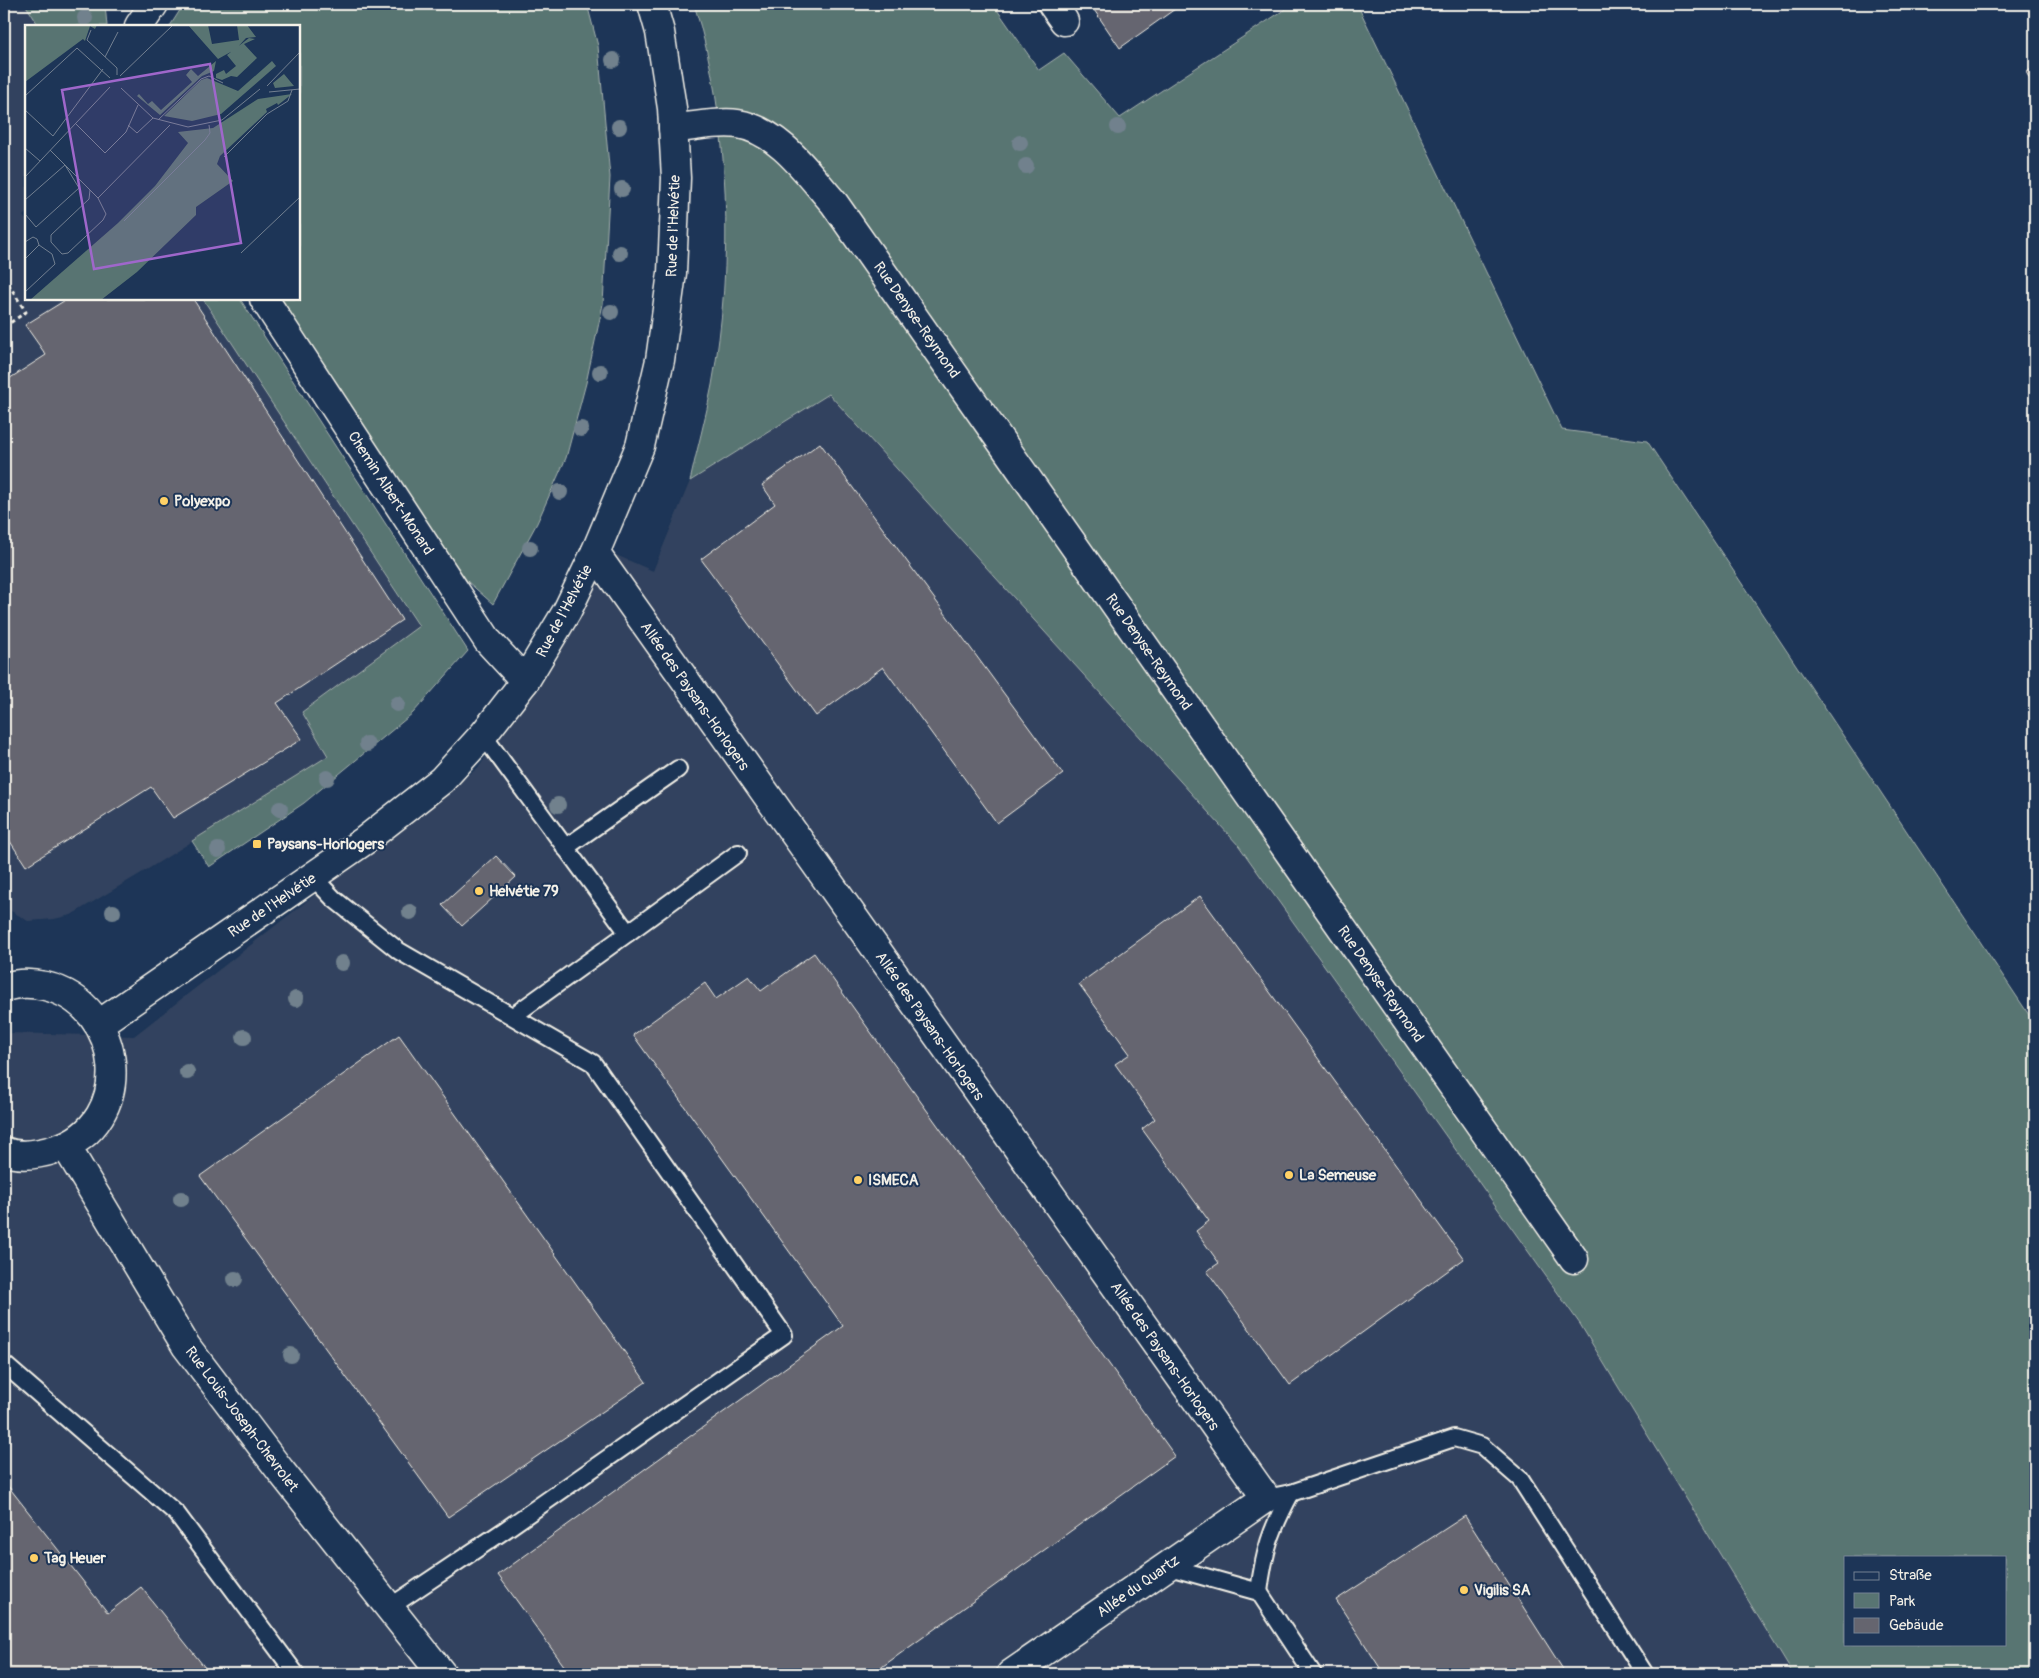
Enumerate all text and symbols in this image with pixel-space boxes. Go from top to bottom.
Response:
inset map [25,25,300,300]
street label: Rue de l'Helvétie [662,174,685,277]
street label: Rue Denyse-Reymond [869,258,964,382]
street label: Chemin Albert-Monard [344,428,438,559]
place label: Polyexpo [174,492,230,511]
marker: Polyexpo [158,495,170,507]
street label: Rue de l'Helvétie [532,561,597,661]
street label: Rue Denyse-Reymond [1101,590,1196,714]
street label: Allée des Paysans-Horlogers [636,618,753,775]
place label: Paysans-Horlogers [267,835,384,854]
marker: Paysans-Horlogers [251,838,263,850]
street label: Rue de l'Helvétie [225,869,320,942]
place label: Helvétie 79 [489,882,559,901]
marker: Helvétie 79 [473,885,485,897]
street label: Rue Denyse-Reymond [1333,922,1428,1046]
street label: Allée des Paysans-Horlogers [871,948,988,1105]
place label: La Semeuse [1299,1166,1377,1185]
marker: La Semeuse [1283,1169,1295,1181]
place label: ISMECA [868,1171,919,1190]
marker: ISMECA [852,1174,864,1186]
street label: Allée des Paysans-Horlogers [1106,1278,1223,1435]
street label: Rue Louis-Joseph-Chevrolet [181,1343,303,1497]
place label: Tag Heuer [43,1549,106,1568]
street label: Allée du Quartz [1093,1551,1183,1622]
marker: Tag Heuer [28,1552,40,1564]
legend [1844,1556,2006,1646]
text: Straße [1889,1566,1932,1585]
place label: Vigilis SA [1474,1581,1531,1600]
marker: Vigilis SA [1458,1584,1470,1596]
text: Park [1889,1592,1916,1611]
text: Gebäude [1889,1616,1944,1635]

